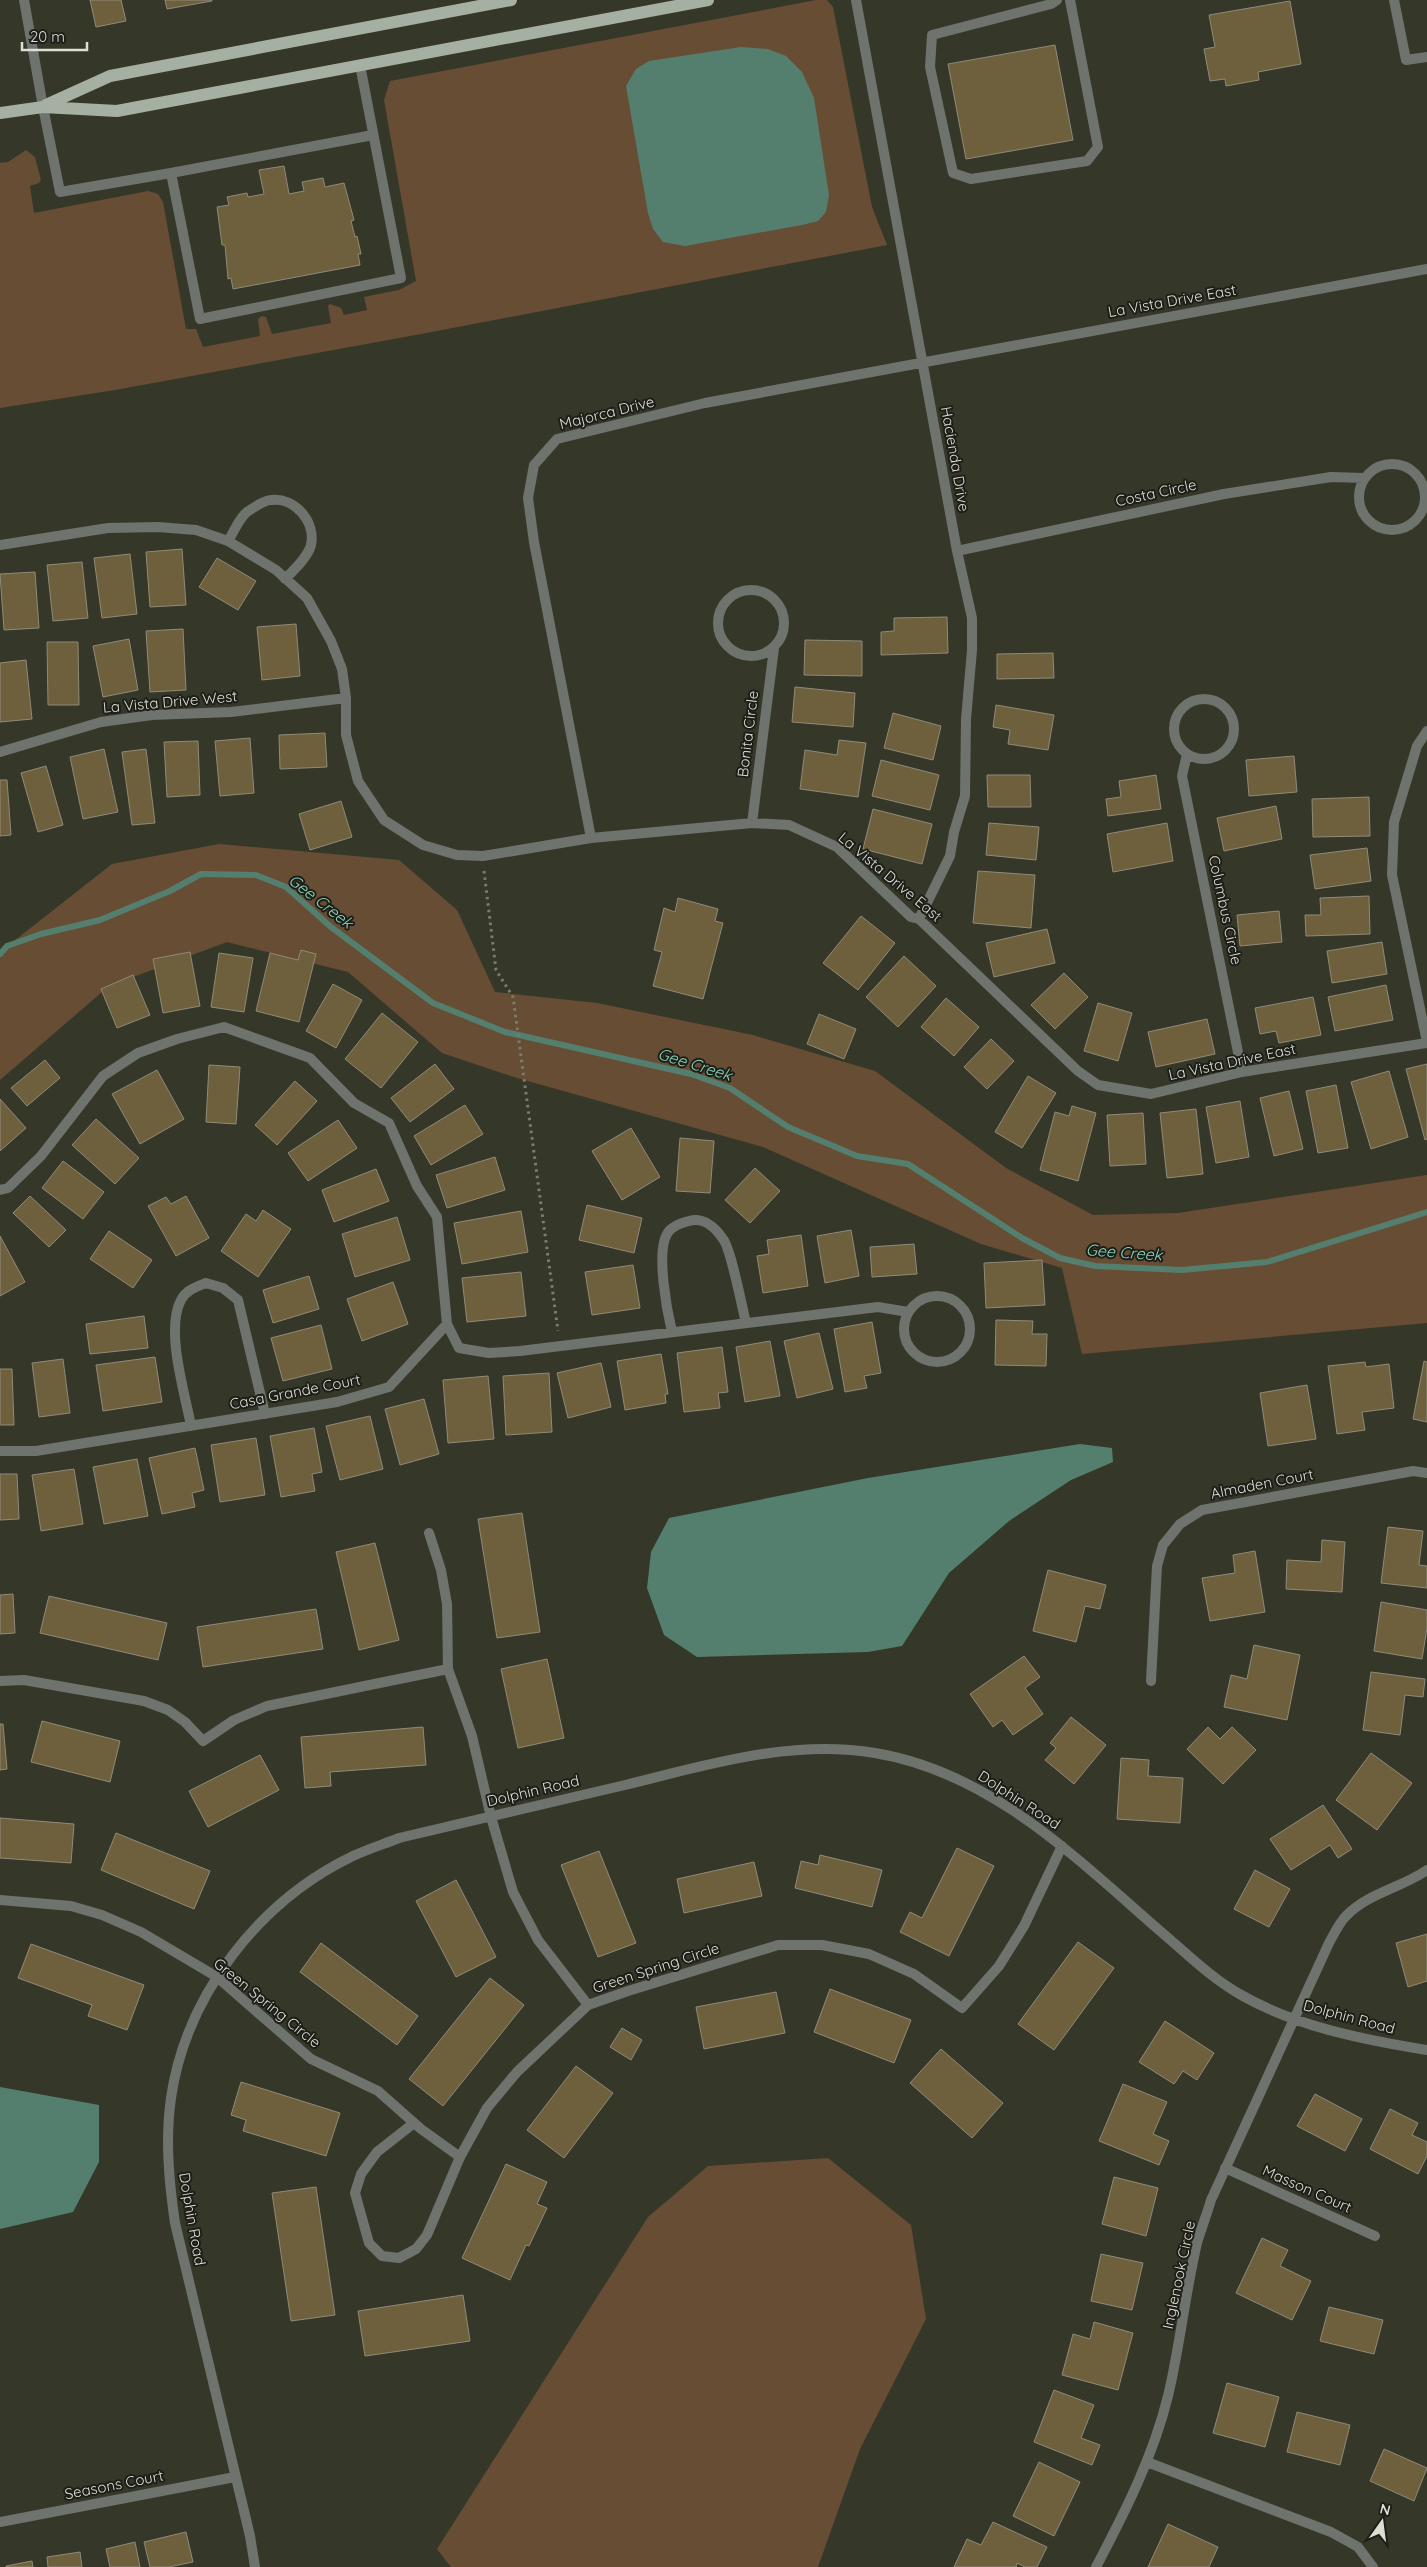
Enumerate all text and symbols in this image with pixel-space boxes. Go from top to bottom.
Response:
scale bar [22,20,88,52]
text: 20 m [30,27,65,46]
street label: La Vista Drive East [1106,280,1237,321]
street label: Majorca Drive [557,392,656,433]
street label: Hacienda Drive [937,405,974,513]
street label: Costa Circle [1114,475,1198,510]
street label: La Vista Drive West [102,686,238,717]
street label: Bonita Circle [733,690,762,778]
street label: La Vista Drive East [835,828,946,926]
street label: Columbus Circle [1205,854,1246,966]
water label: Gee Creek [285,870,358,933]
street label: La Vista Drive East [1167,1039,1297,1084]
water label: Gee Creek [656,1043,736,1085]
water label: Gee Creek [1085,1239,1164,1265]
street label: Casa Grande Court [228,1370,362,1414]
street label: Almaden Court [1209,1464,1315,1503]
street label: Dolphin Road [975,1766,1064,1833]
street label: Dolphin Road [485,1771,581,1810]
street label: Green Spring Circle [590,1938,722,1997]
street label: Green Spring Circle [210,1954,325,2052]
street label: Dolphin Road [1301,1995,1397,2038]
street label: Masson Court [1260,2160,1355,2217]
street label: Dolphin Road [175,2171,210,2267]
street label: Inglenook Circle [1158,2219,1199,2331]
street label: Seasons Court [63,2466,165,2503]
north arrow [1357,2497,1407,2547]
text: N [1378,2499,1392,2519]

